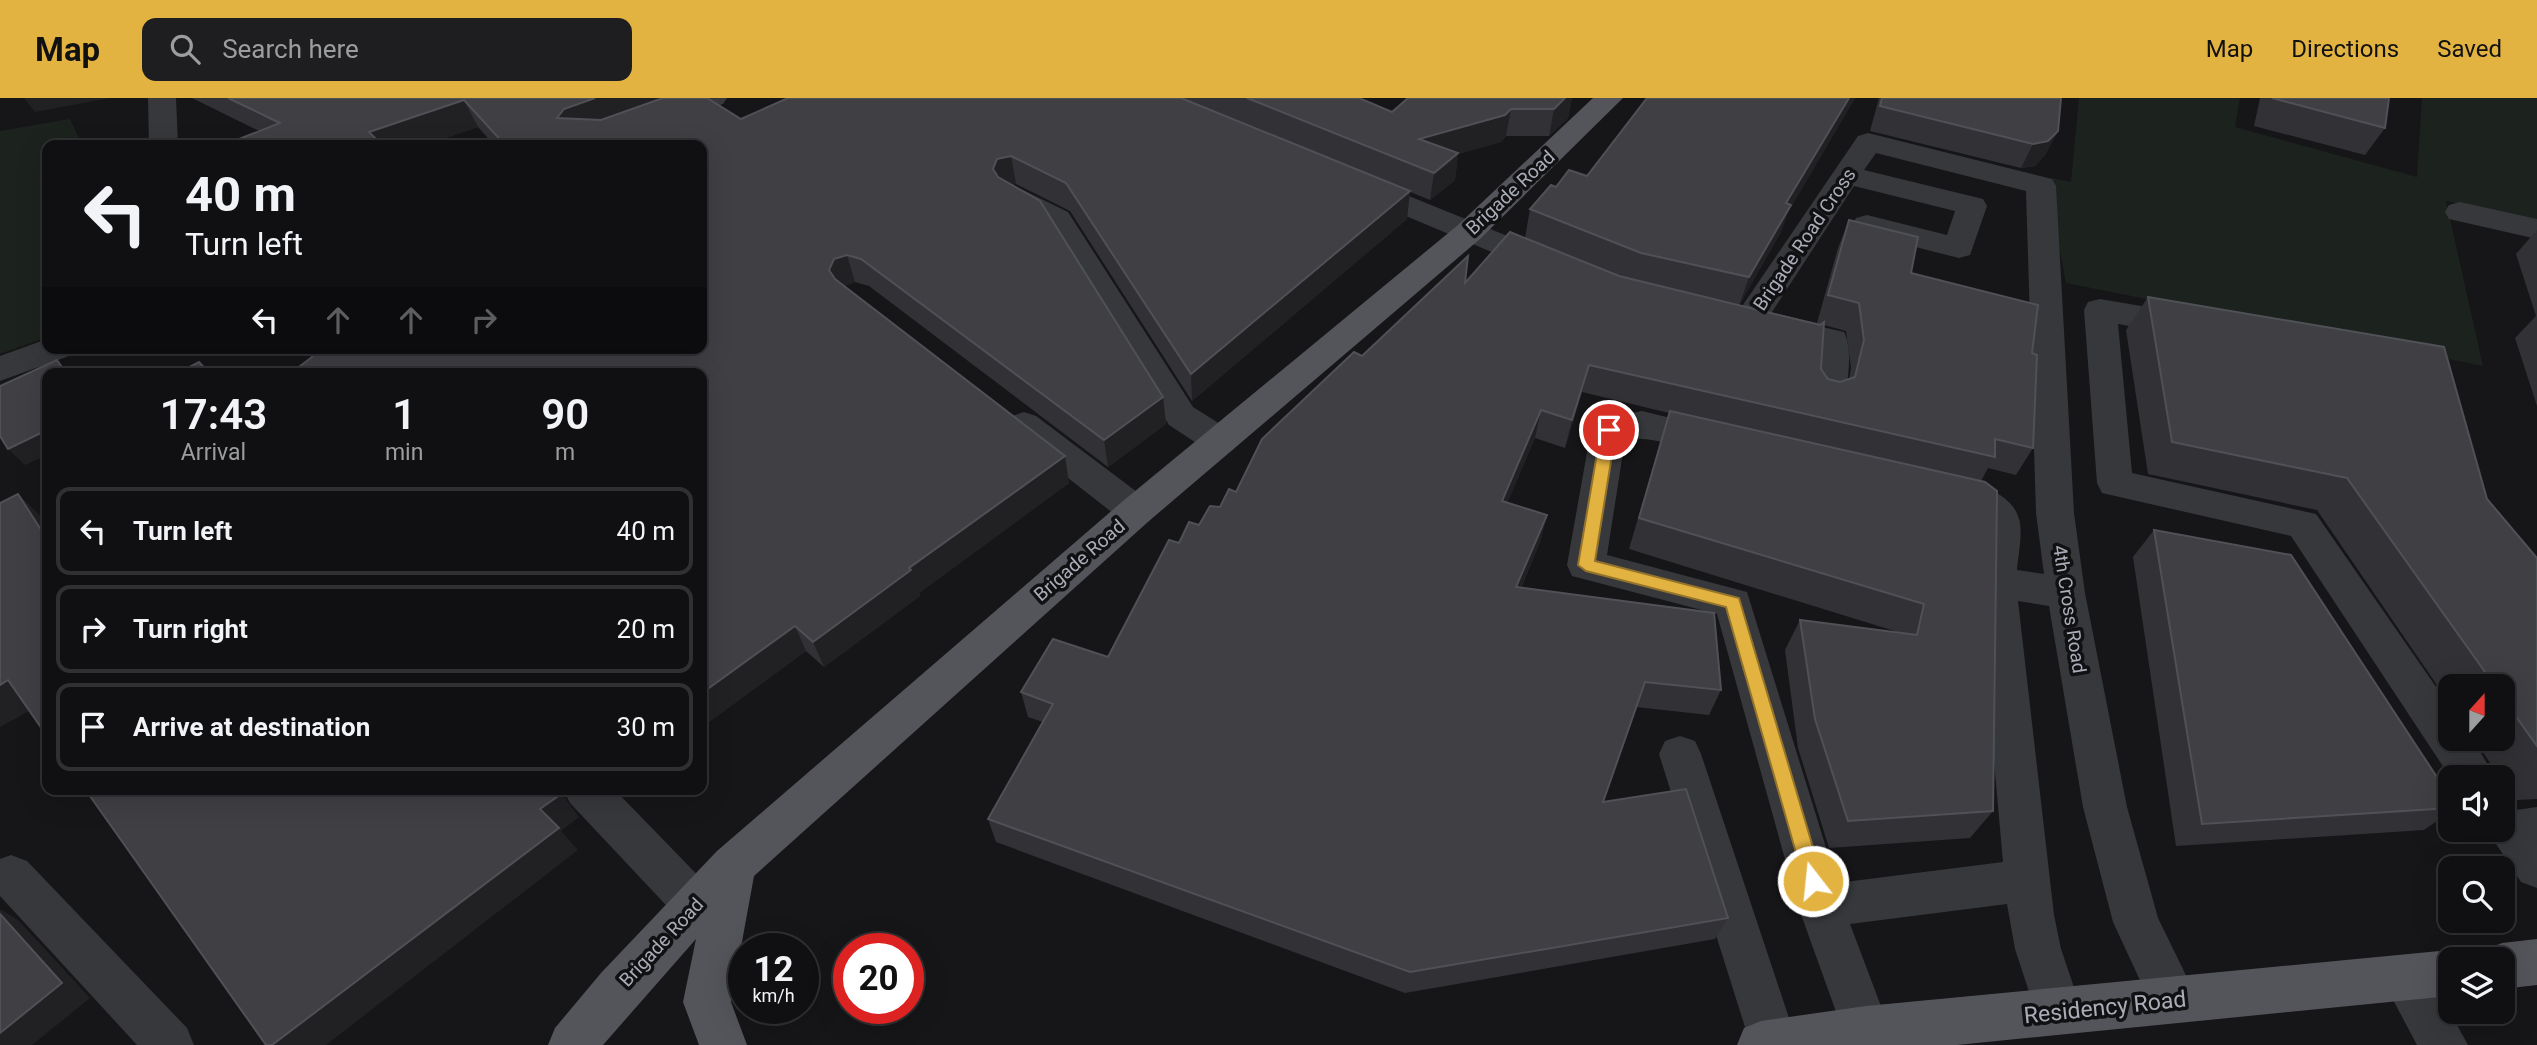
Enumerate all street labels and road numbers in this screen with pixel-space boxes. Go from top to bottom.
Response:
street label: Brigade Road [1461,145,1560,239]
street label: Brigade Road Cross [1748,164,1861,315]
street label: Brigade Road [1029,515,1130,606]
street label: 4th Cross Road [2048,543,2091,675]
street label: Brigade Road [614,893,708,992]
street label: Residency Road [2023,986,2188,1029]

